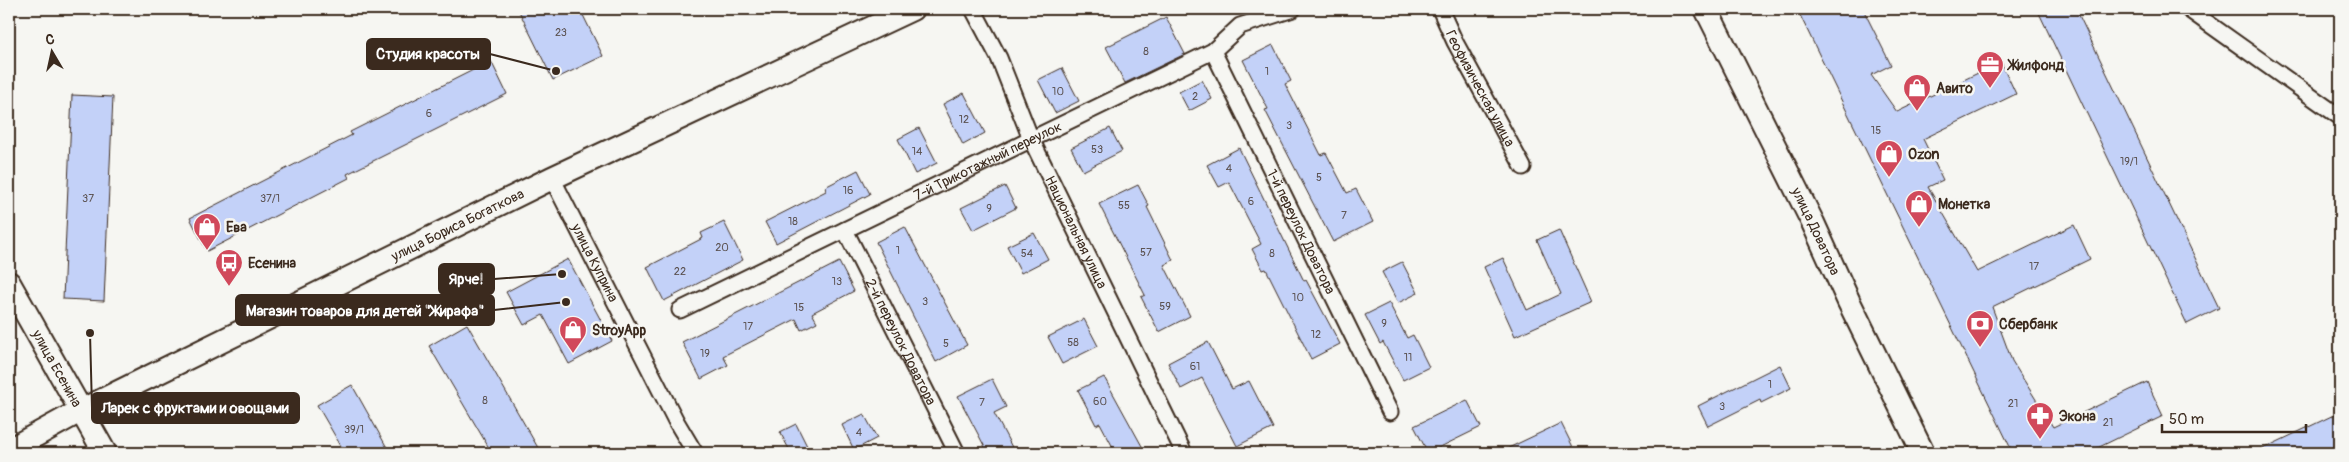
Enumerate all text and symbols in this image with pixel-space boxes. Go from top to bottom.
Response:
house number: 23 [555,26,567,39]
north arrow [28,28,78,78]
street label: Геофизическая улица [1442,28,1518,150]
text: С [44,31,56,49]
callout: Студия красоты [367,39,490,69]
text: Студия красоты [376,45,480,64]
house number: 8 [1143,45,1149,58]
office icon: Жилфонд [1975,50,2005,89]
place label: Жилфонд [2006,57,2064,74]
house number: 1 [1265,65,1269,78]
shop icon: Авито [1902,73,1932,112]
place label: Авито [1936,80,1973,97]
house number: 10 [1052,85,1064,98]
house number: 2 [1192,90,1198,103]
house number: 6 [426,107,432,120]
house number: 12 [959,113,969,126]
street label: 7-й Трикотажный переулок [911,118,1065,204]
house number: 3 [1286,119,1292,132]
house number: 15 [1871,124,1881,137]
shop icon: Ozon [1874,139,1904,178]
house number: 53 [1091,143,1103,156]
house number: 14 [912,145,923,158]
place label: Ozon [1908,146,1940,163]
house number: 19/1 [2120,155,2138,168]
house number: 4 [1226,162,1233,175]
street label: 1-й переулок Доватора [1263,166,1339,297]
house number: 5 [1316,171,1322,184]
street label: Национальная улица [1041,173,1111,291]
house number: 16 [843,184,853,197]
street label: улица Доватора [1787,184,1844,278]
street label: улица Бориса Богаткова [388,185,527,265]
shop icon: Монетка [1904,189,1934,228]
house number: 37 [82,192,94,205]
house number: 37/1 [260,192,280,205]
house number: 6 [1248,195,1254,208]
place label: Монетка [1938,196,1991,213]
house number: 55 [1118,199,1130,212]
house number: 9 [986,202,992,215]
house number: 7 [1341,209,1347,222]
shop icon: Ева [192,212,222,251]
house number: 18 [788,215,798,228]
place label: Ева [226,219,247,236]
street label: улица Куприна [567,220,622,305]
house number: 20 [715,241,729,254]
house number: 1 [896,244,900,257]
house number: 57 [1140,246,1152,259]
house number: 54 [1021,247,1034,260]
house number: 8 [1269,247,1275,260]
bus stop icon: Есенина [214,248,244,287]
place label: Есенина [248,255,296,272]
house number: 17 [2029,260,2039,273]
callout: Ярче! [439,264,494,294]
house number: 22 [674,265,686,278]
text: Ярче! [448,270,484,289]
house number: 13 [832,275,842,288]
street label: 2-й переулок Доватора [862,276,940,408]
house number: 10 [1292,291,1304,304]
callout: Магазин товаров для детей "Жирафа" [236,295,494,325]
house number: 3 [922,295,928,308]
house number: 59 [1159,300,1171,313]
house number: 15 [794,301,804,314]
text: Магазин товаров для детей "Жирафа" [246,302,484,321]
bank icon: Сбербанк [1965,309,1995,348]
shop icon: StroyApp [558,315,588,354]
place label: Сбербанк [1999,316,2058,333]
house number: 9 [1381,317,1387,330]
house number: 17 [743,320,753,333]
place label: StroyApp [592,322,646,339]
street label: улица Есенина [28,326,85,410]
house number: 12 [1311,328,1321,341]
house number: 58 [1067,336,1079,349]
house number: 5 [943,337,949,350]
house number: 19 [700,347,710,360]
house number: 11 [1404,351,1412,364]
house number: 61 [1190,360,1200,373]
house number: 1 [1768,378,1772,391]
callout: Ларек с фруктами и овощами [92,393,299,423]
house number: 8 [482,394,488,407]
house number: 60 [1093,395,1107,408]
house number: 7 [979,396,985,409]
house number: 21 [2008,397,2018,410]
text: Ларек с фруктами и овощами [100,399,289,418]
house number: 3 [1719,400,1725,413]
pharmacy icon: Экона [2025,401,2055,440]
scale bar [2162,402,2305,434]
place label: Экона [2059,408,2096,425]
text: 50 m [2169,410,2204,429]
house number: 21 [2103,416,2113,429]
house number: 39/1 [344,423,364,436]
house number: 4 [856,426,863,439]

